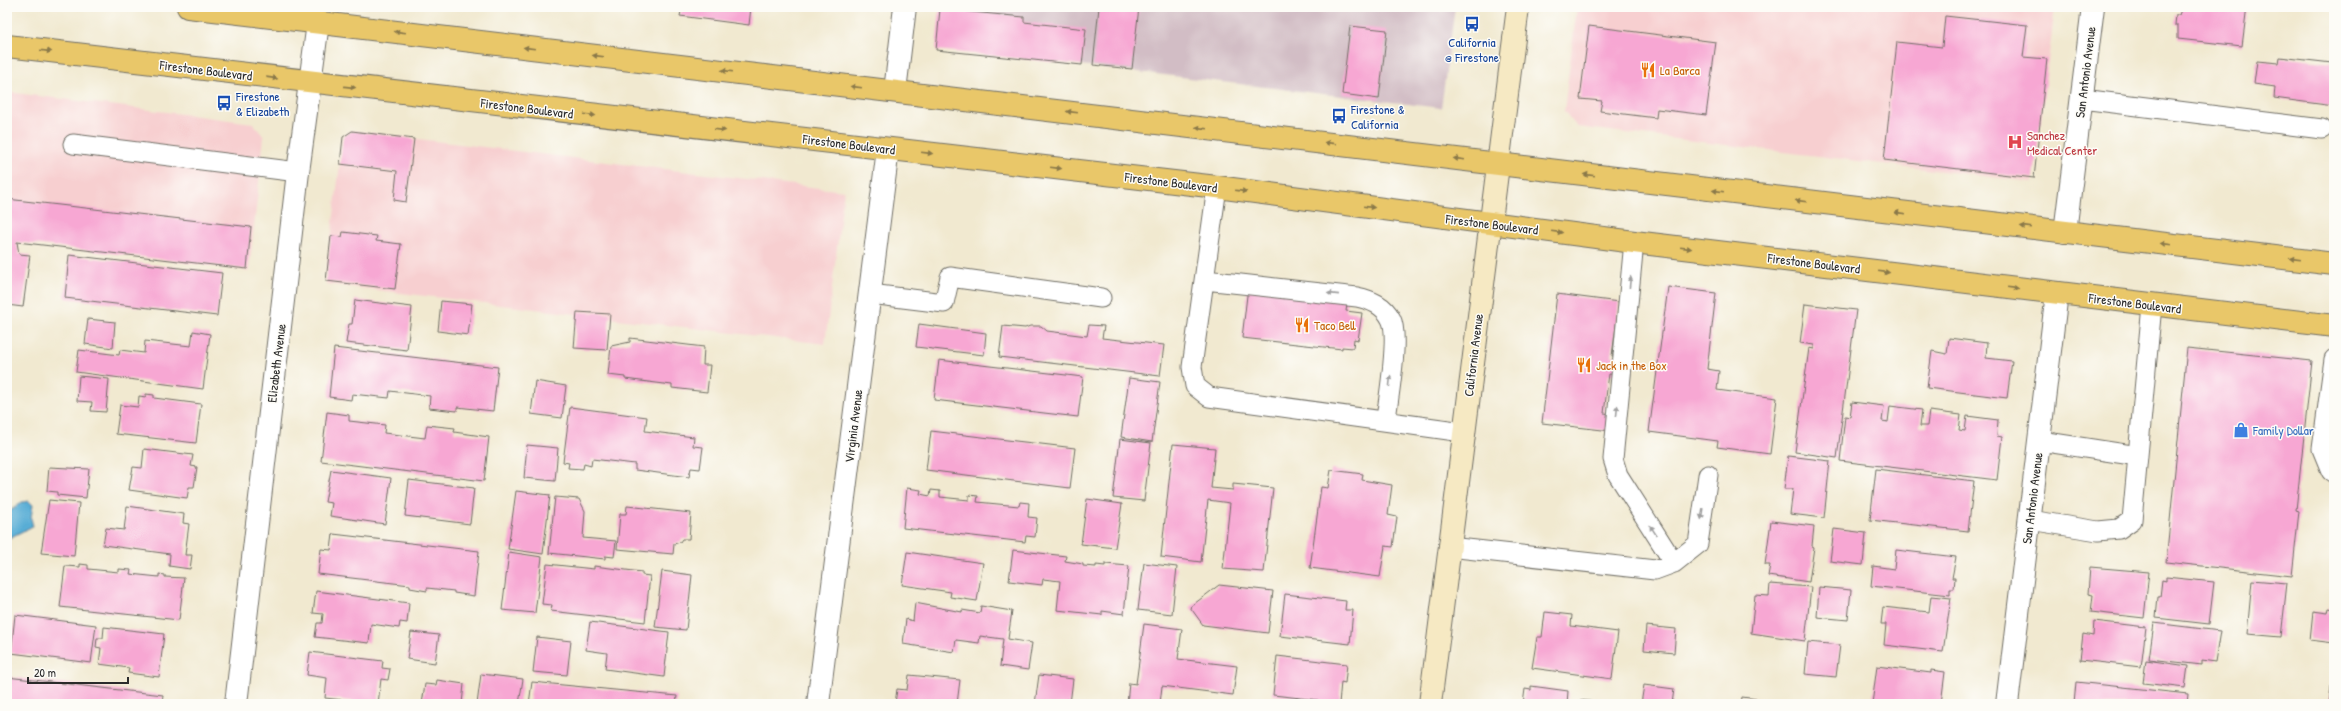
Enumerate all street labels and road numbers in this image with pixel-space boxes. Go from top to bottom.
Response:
street label: San Antonio Avenue [2070,25,2100,119]
street label: Firestone Boulevard [158,55,253,85]
street label: Firestone Boulevard [479,93,574,123]
street label: Firestone Boulevard [801,129,896,159]
street label: Firestone Boulevard [1123,167,1218,197]
street label: Firestone Boulevard [1444,209,1539,239]
street label: Firestone Boulevard [1766,248,1861,278]
street label: Firestone Boulevard [2087,288,2182,318]
street label: California Avenue [1459,313,1487,397]
street label: Elizabeth Avenue [262,323,290,403]
street label: Virginia Avenue [840,388,866,464]
street label: San Antonio Avenue [2017,451,2047,545]

